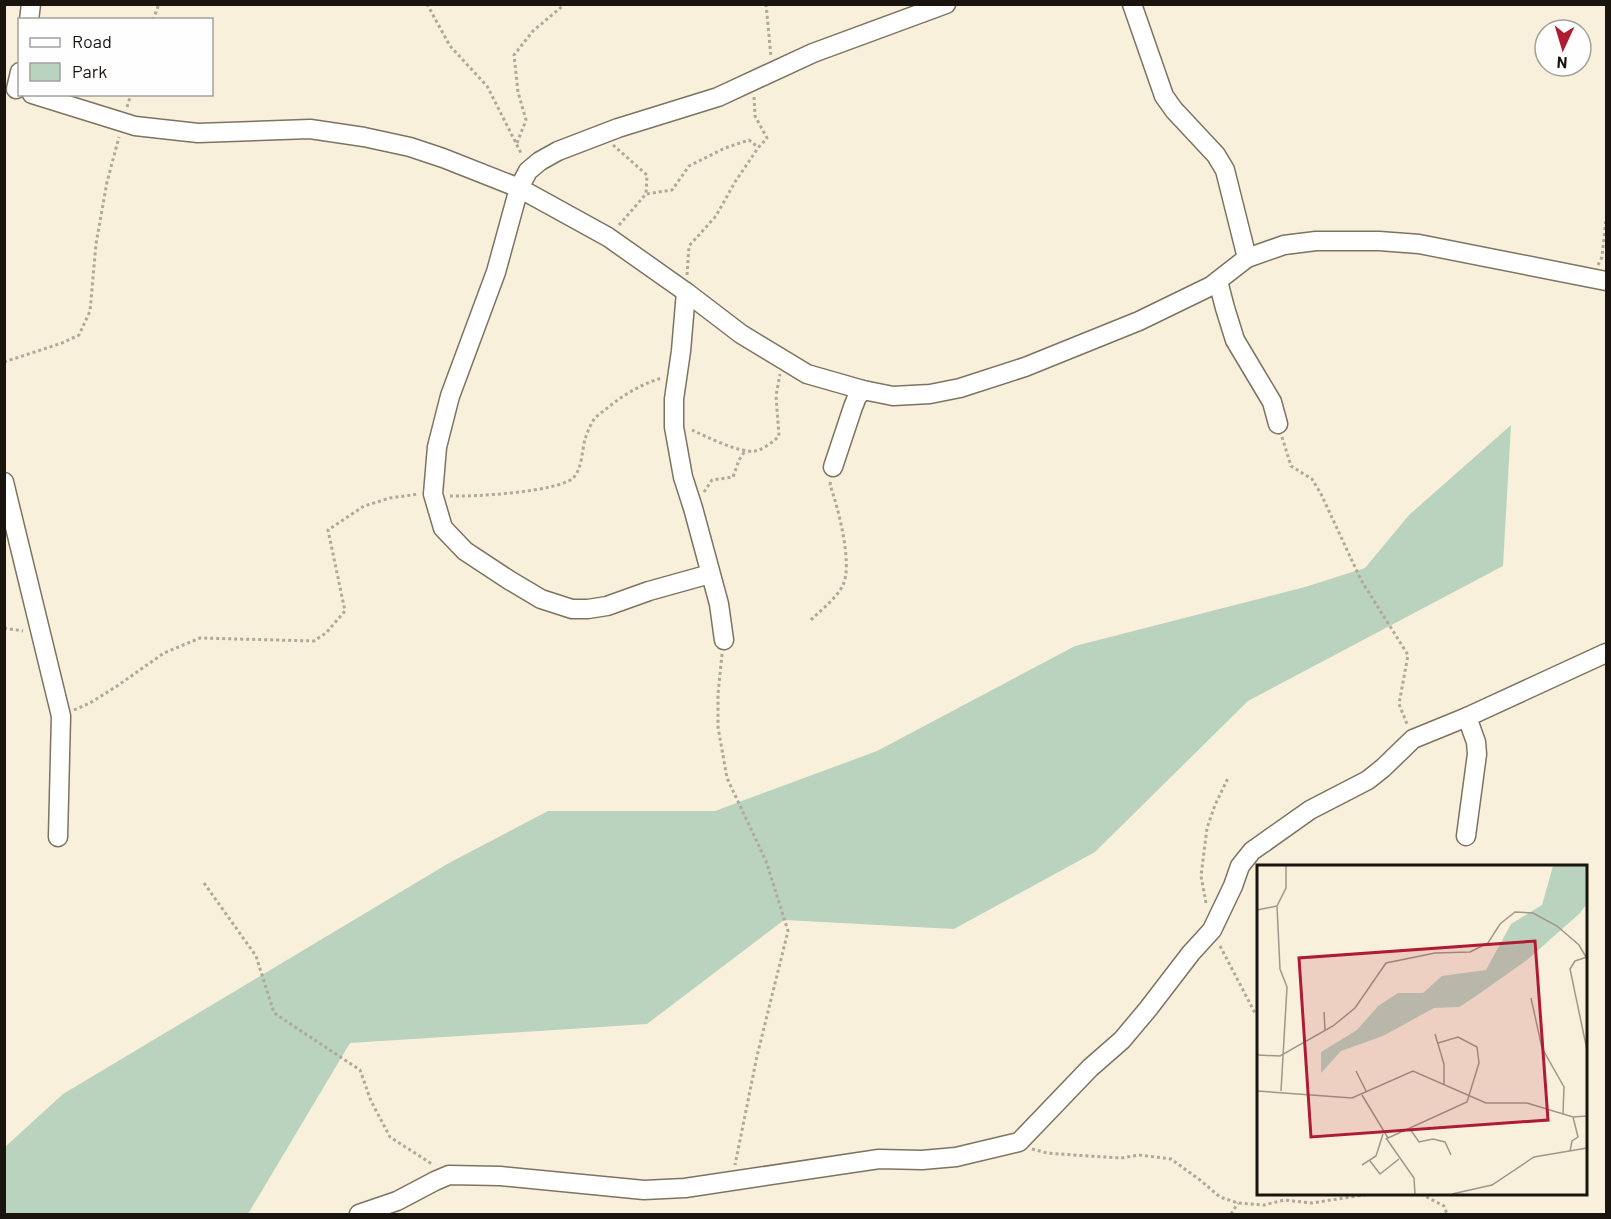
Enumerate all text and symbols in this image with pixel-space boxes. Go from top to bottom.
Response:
legend [18,18,213,96]
north arrow [1533,18,1593,78]
text: Road [72,30,112,52]
text: N [1556,54,1568,73]
text: Park [72,60,107,82]
inset map [1257,865,1587,1195]

